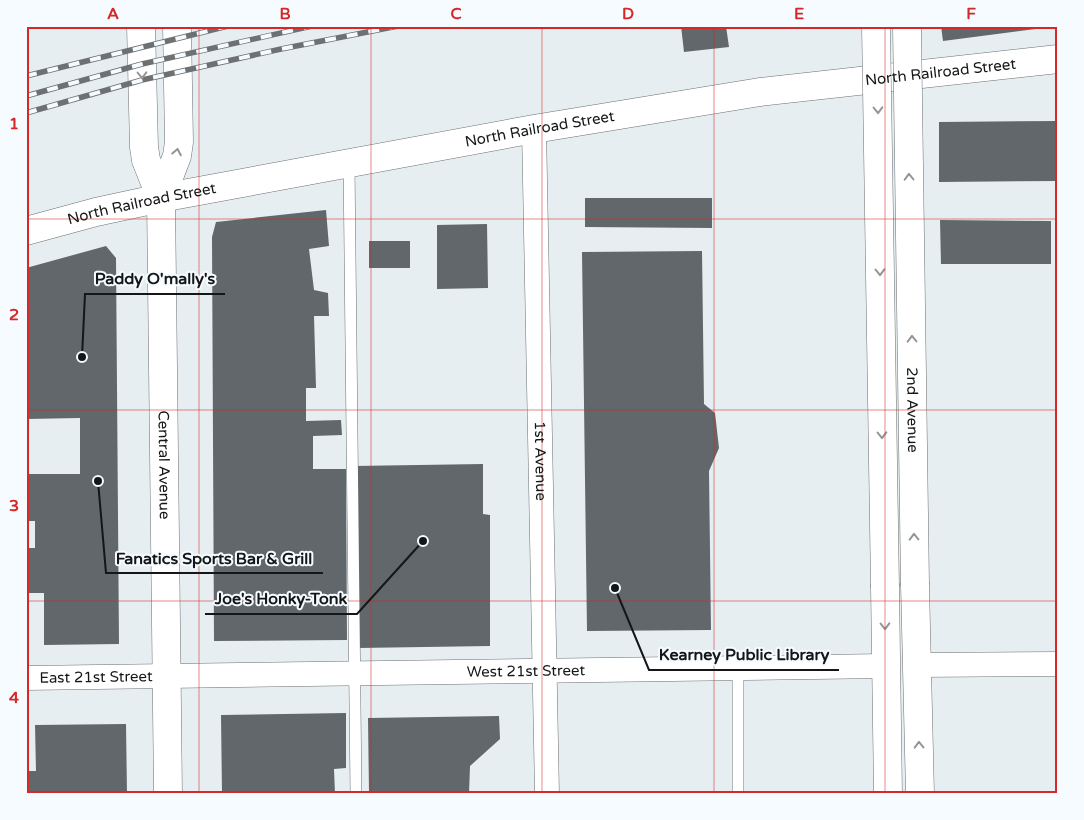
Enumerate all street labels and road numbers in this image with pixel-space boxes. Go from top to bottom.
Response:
street label: North Railroad Street [864,55,1017,89]
street label: North Railroad Street [463,107,616,151]
street label: North Railroad Street [65,179,218,228]
street label: 2nd Avenue [903,367,922,453]
street label: Central Avenue [154,410,174,520]
street label: 1st Avenue [531,421,550,501]
street label: West 21st Street [467,661,586,681]
street label: East 21st Street [39,667,153,687]

